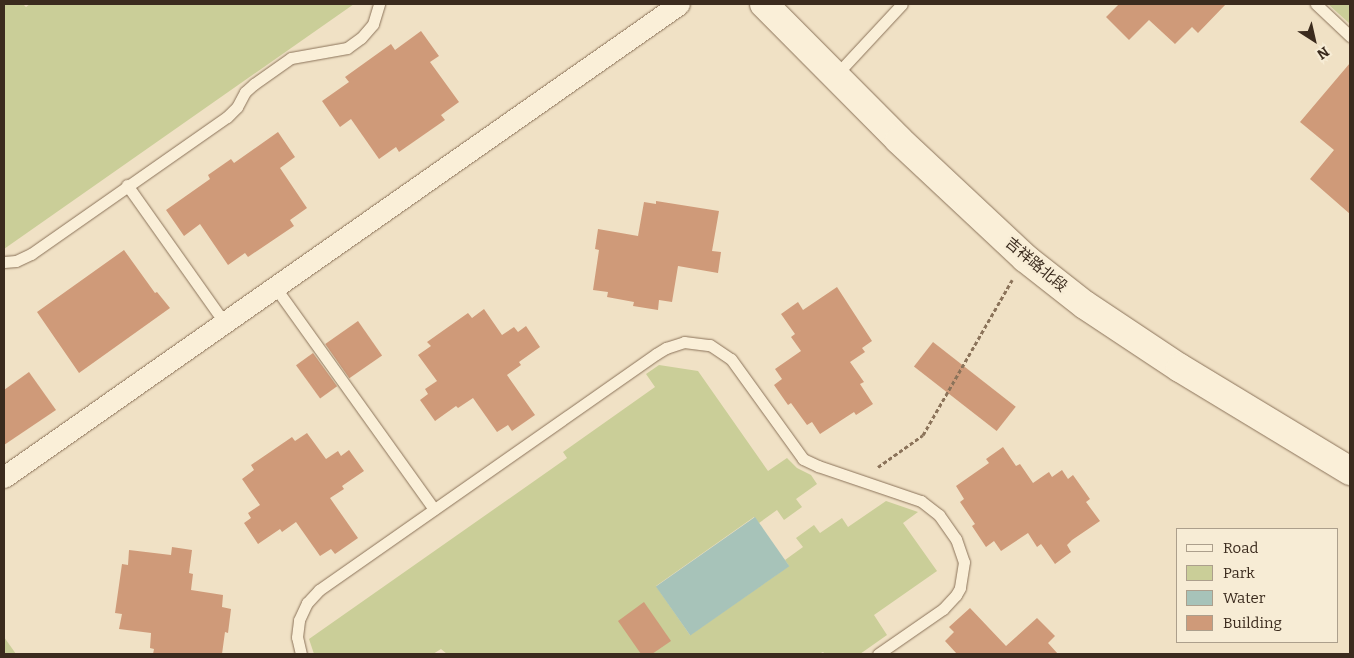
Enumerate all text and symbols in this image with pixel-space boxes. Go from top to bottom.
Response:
north arrow [1289,15,1339,65]
text: N [1314,43,1332,63]
street label: 吉祥路北段 [1001,234,1071,296]
legend [1176,528,1339,643]
text: Road [1223,539,1258,557]
text: Park [1223,564,1255,582]
text: Water [1223,589,1265,607]
text: Building [1223,614,1282,632]

